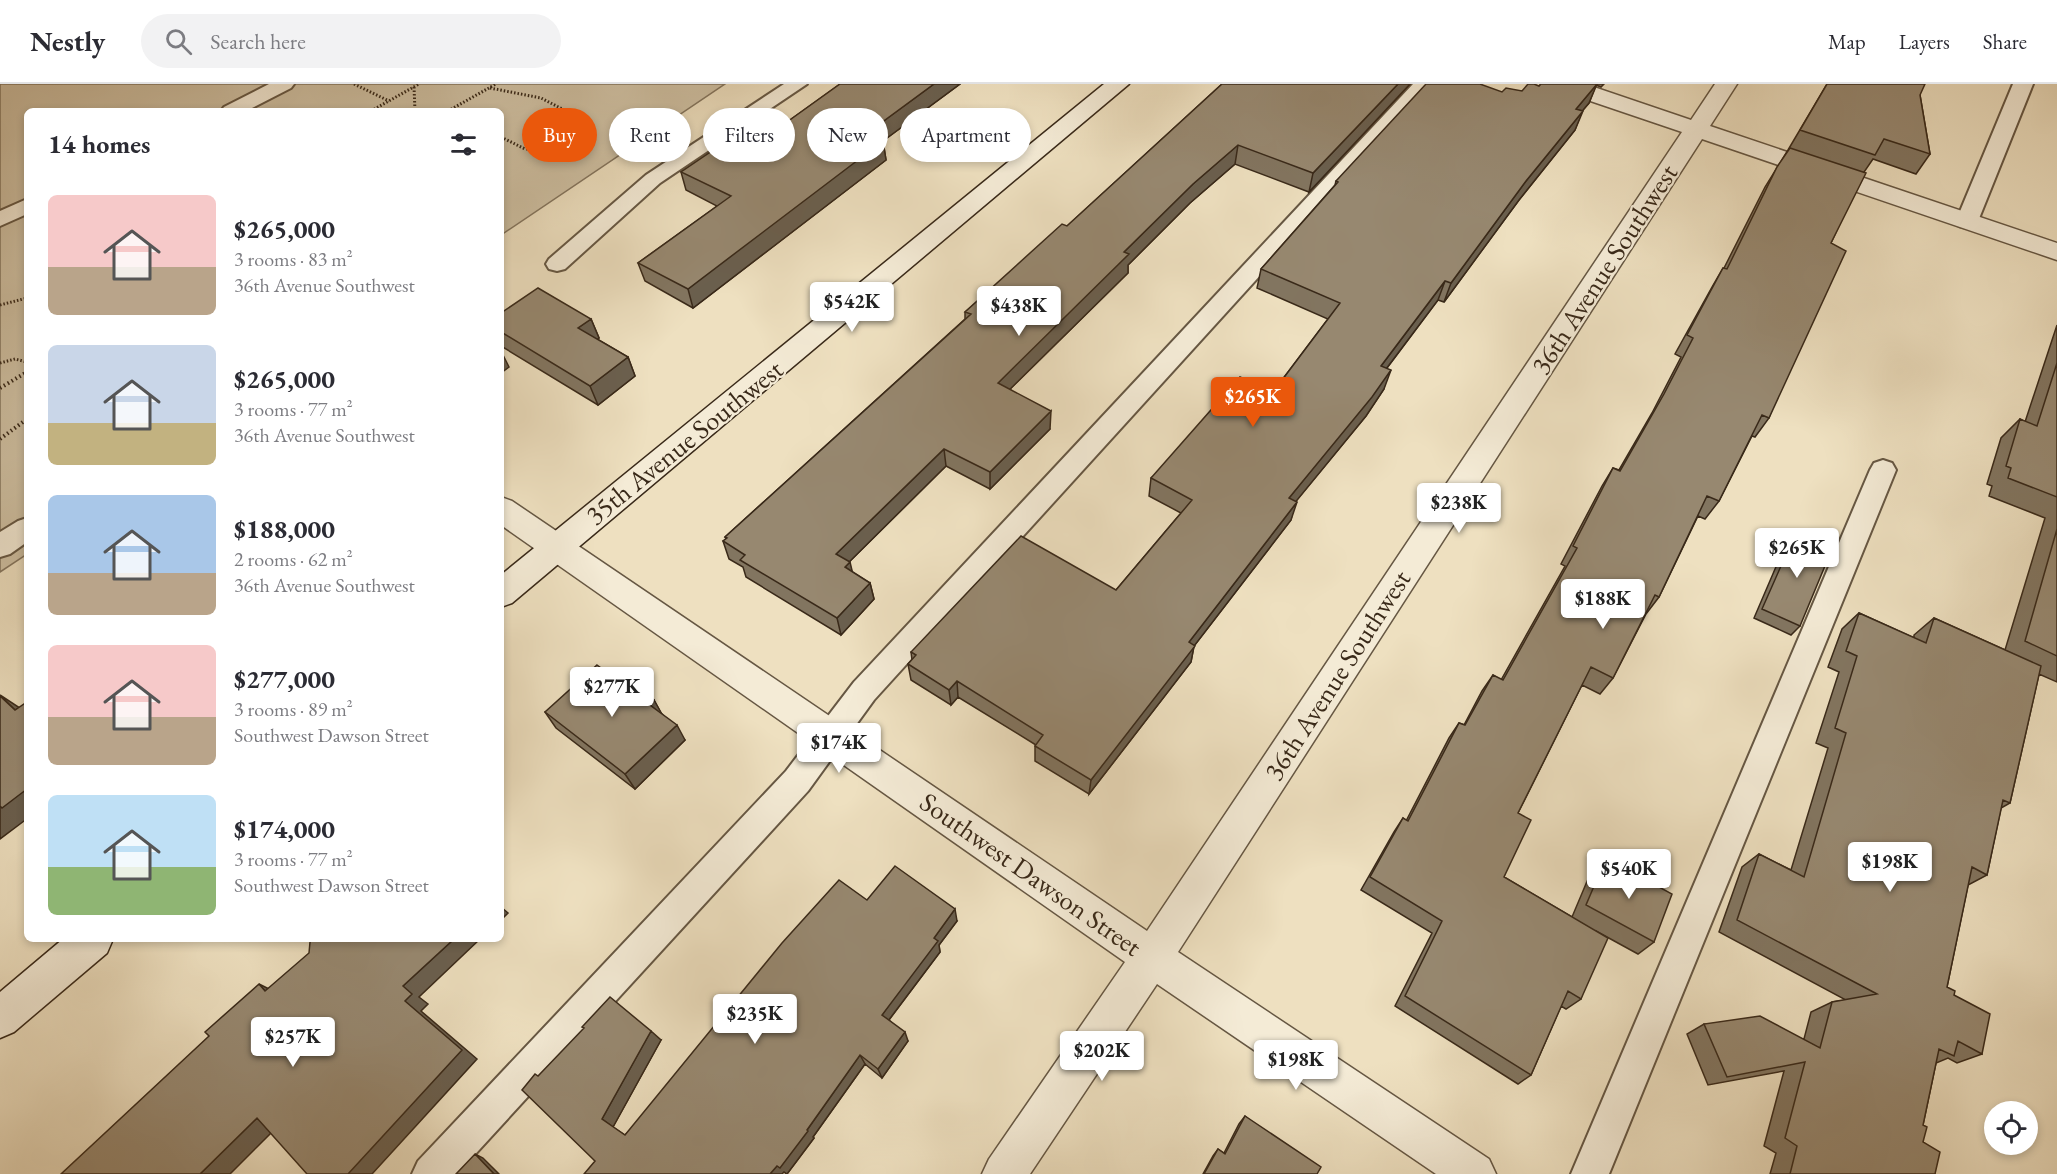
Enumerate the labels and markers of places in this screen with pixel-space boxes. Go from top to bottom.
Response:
pin: $542K [810,282,894,333]
pin: $438K [977,286,1061,337]
pin: $265K [1211,377,1295,428]
pin: $238K [1417,483,1501,534]
pin: $265K [1755,528,1839,579]
pin: $188K [1561,579,1645,630]
pin: $277K [570,667,654,718]
pin: $174K [797,723,881,774]
pin: $198K [1848,842,1932,893]
pin: $540K [1587,849,1671,900]
pin: $235K [713,994,797,1045]
pin: $257K [251,1017,335,1068]
pin: $202K [1060,1031,1144,1082]
pin: $198K [1254,1040,1338,1091]

